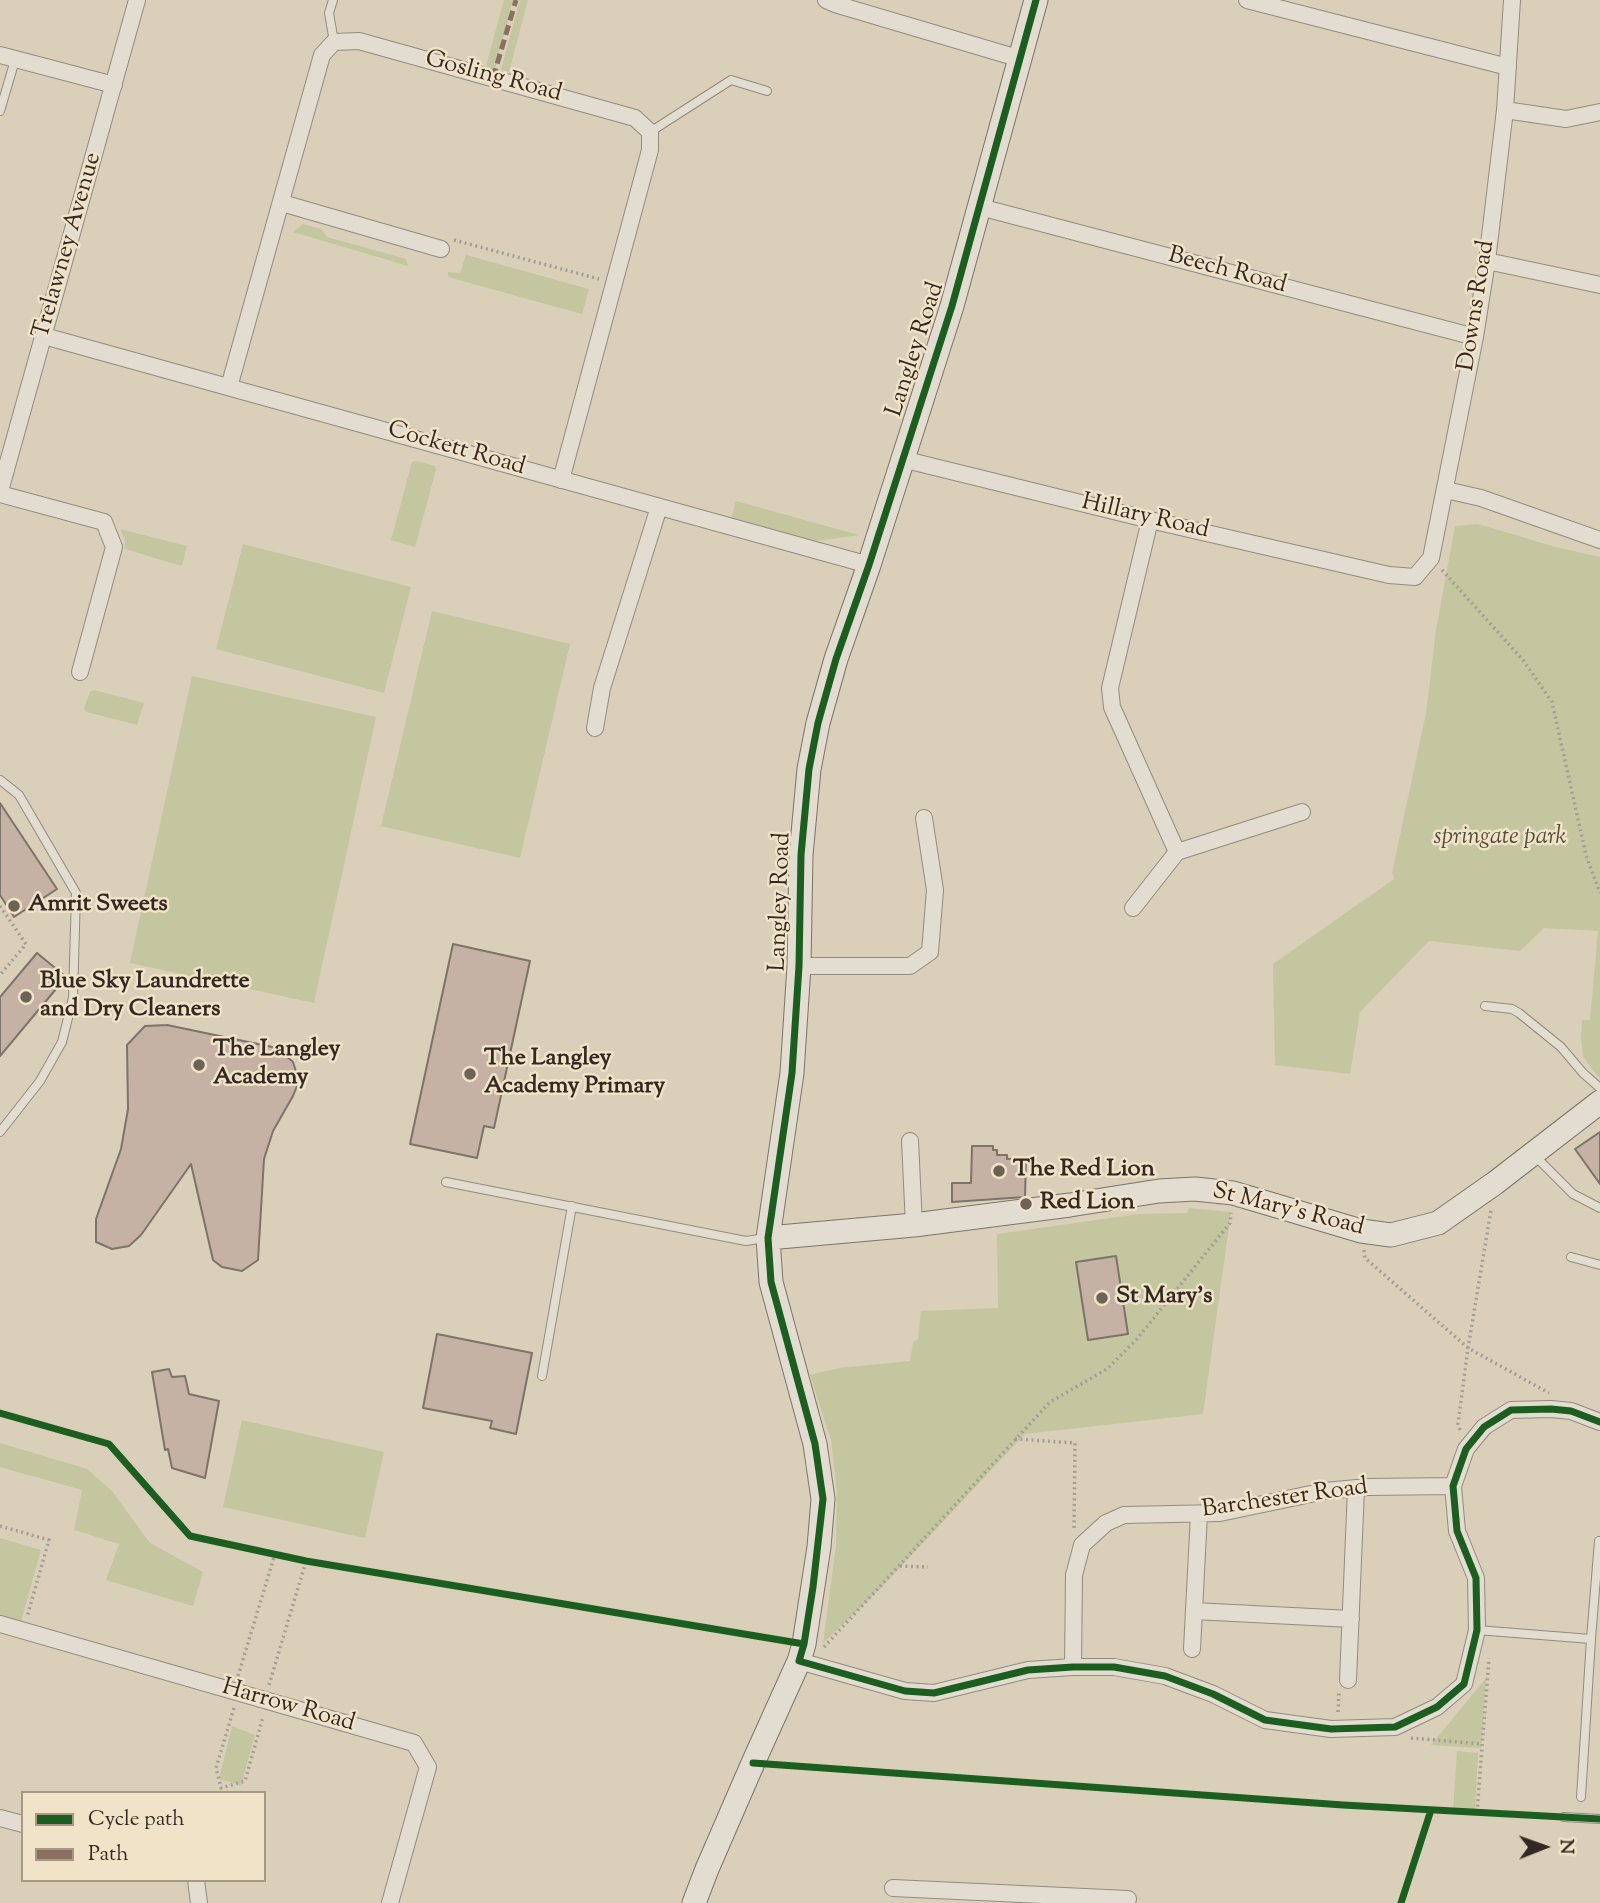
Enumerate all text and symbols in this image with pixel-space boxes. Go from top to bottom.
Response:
street label: Gosling Road [421,46,565,110]
street label: Trelawney Avenue [29,150,109,342]
street label: Downs Road [1453,239,1503,373]
street label: Beech Road [1165,242,1289,302]
street label: Langley Road [882,279,952,421]
street label: Cockett Road [384,417,528,483]
street label: Hillary Road [1078,489,1212,547]
park label: springate park [1434,825,1566,853]
street label: Langley Road [765,832,799,972]
place label: Amrit Sweets [28,892,168,920]
marker: Amrit Sweets [6,898,22,914]
place label: Blue Sky Laundrette and Dry Cleaners [40,969,250,1025]
marker: Blue Sky Laundrette and Dry Cleaners [18,989,34,1005]
place label: The Langley Academy [213,1037,340,1093]
place label: The Langley Academy Primary [484,1046,665,1102]
marker: The Langley Academy [191,1057,207,1073]
marker: The Langley Academy Primary [462,1066,478,1082]
place label: The Red Lion [1013,1157,1155,1185]
marker: The Red Lion [991,1163,1007,1179]
street label: St Mary's Road [1209,1178,1367,1244]
place label: Red Lion [1040,1190,1135,1218]
marker: Red Lion [1018,1196,1034,1212]
place label: St Mary's [1116,1284,1212,1312]
marker: St Mary's [1094,1290,1110,1306]
street label: Barchester Road [1200,1474,1370,1526]
street label: Harrow Road [218,1674,358,1740]
legend [21,1791,266,1882]
text: Cycle path [88,1805,185,1835]
north arrow [1509,1812,1579,1882]
text: N [1552,1839,1579,1854]
text: Path [88,1840,129,1870]

